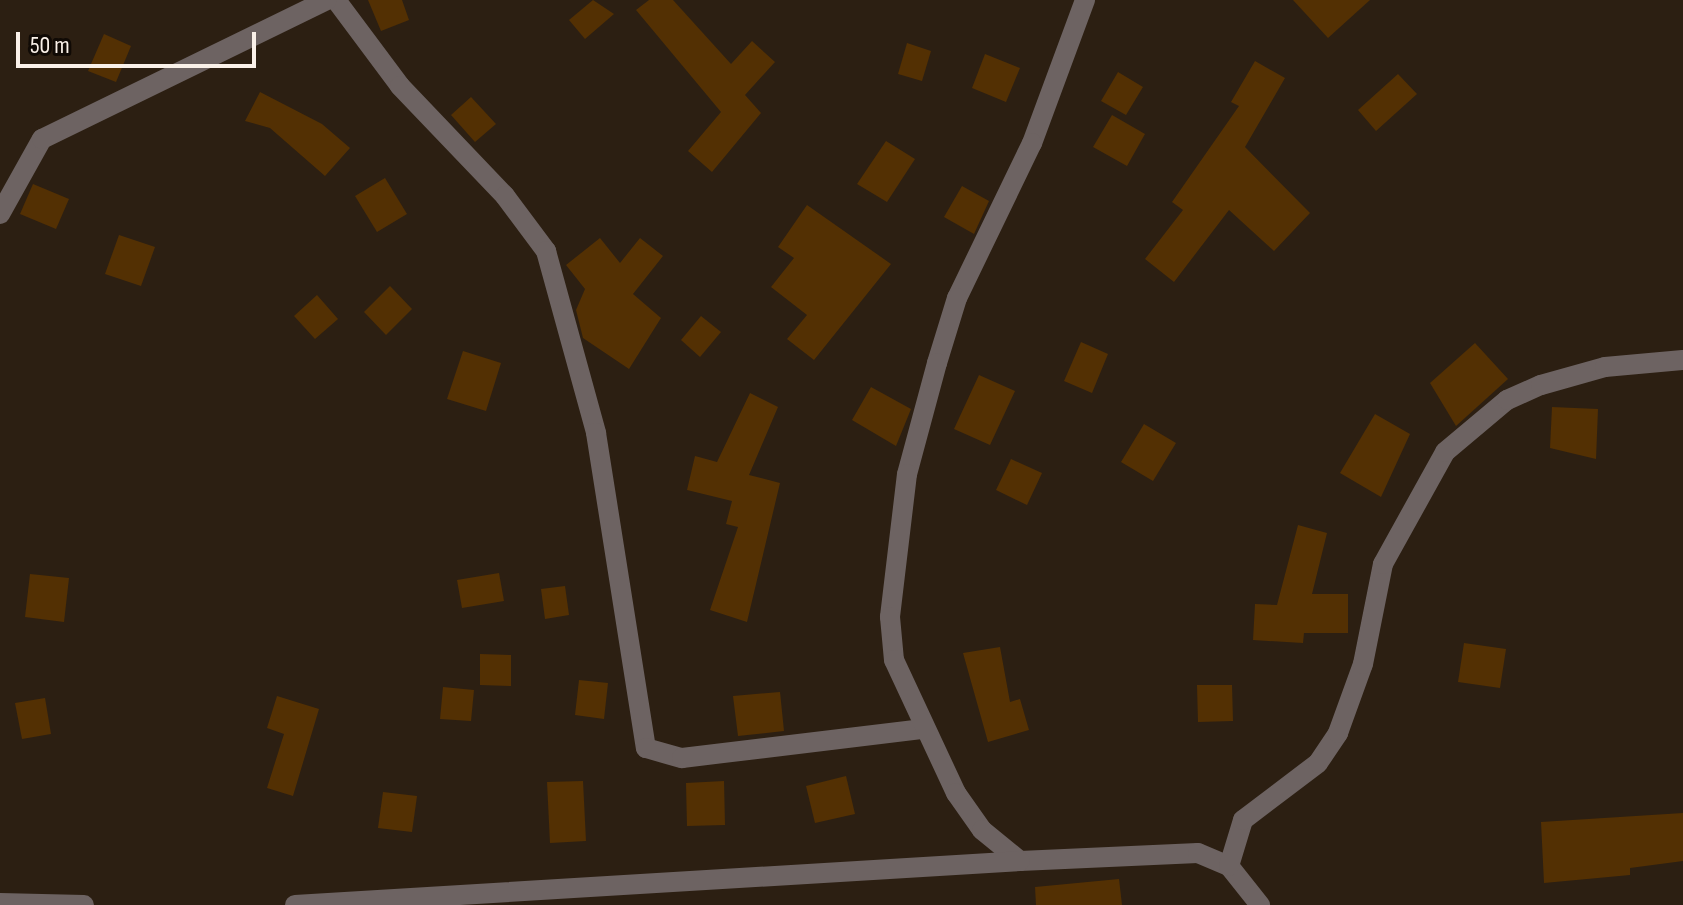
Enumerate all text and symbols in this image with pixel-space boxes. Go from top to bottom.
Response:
scale bar [20,16,260,66]
text: 50 m [30,31,70,60]

